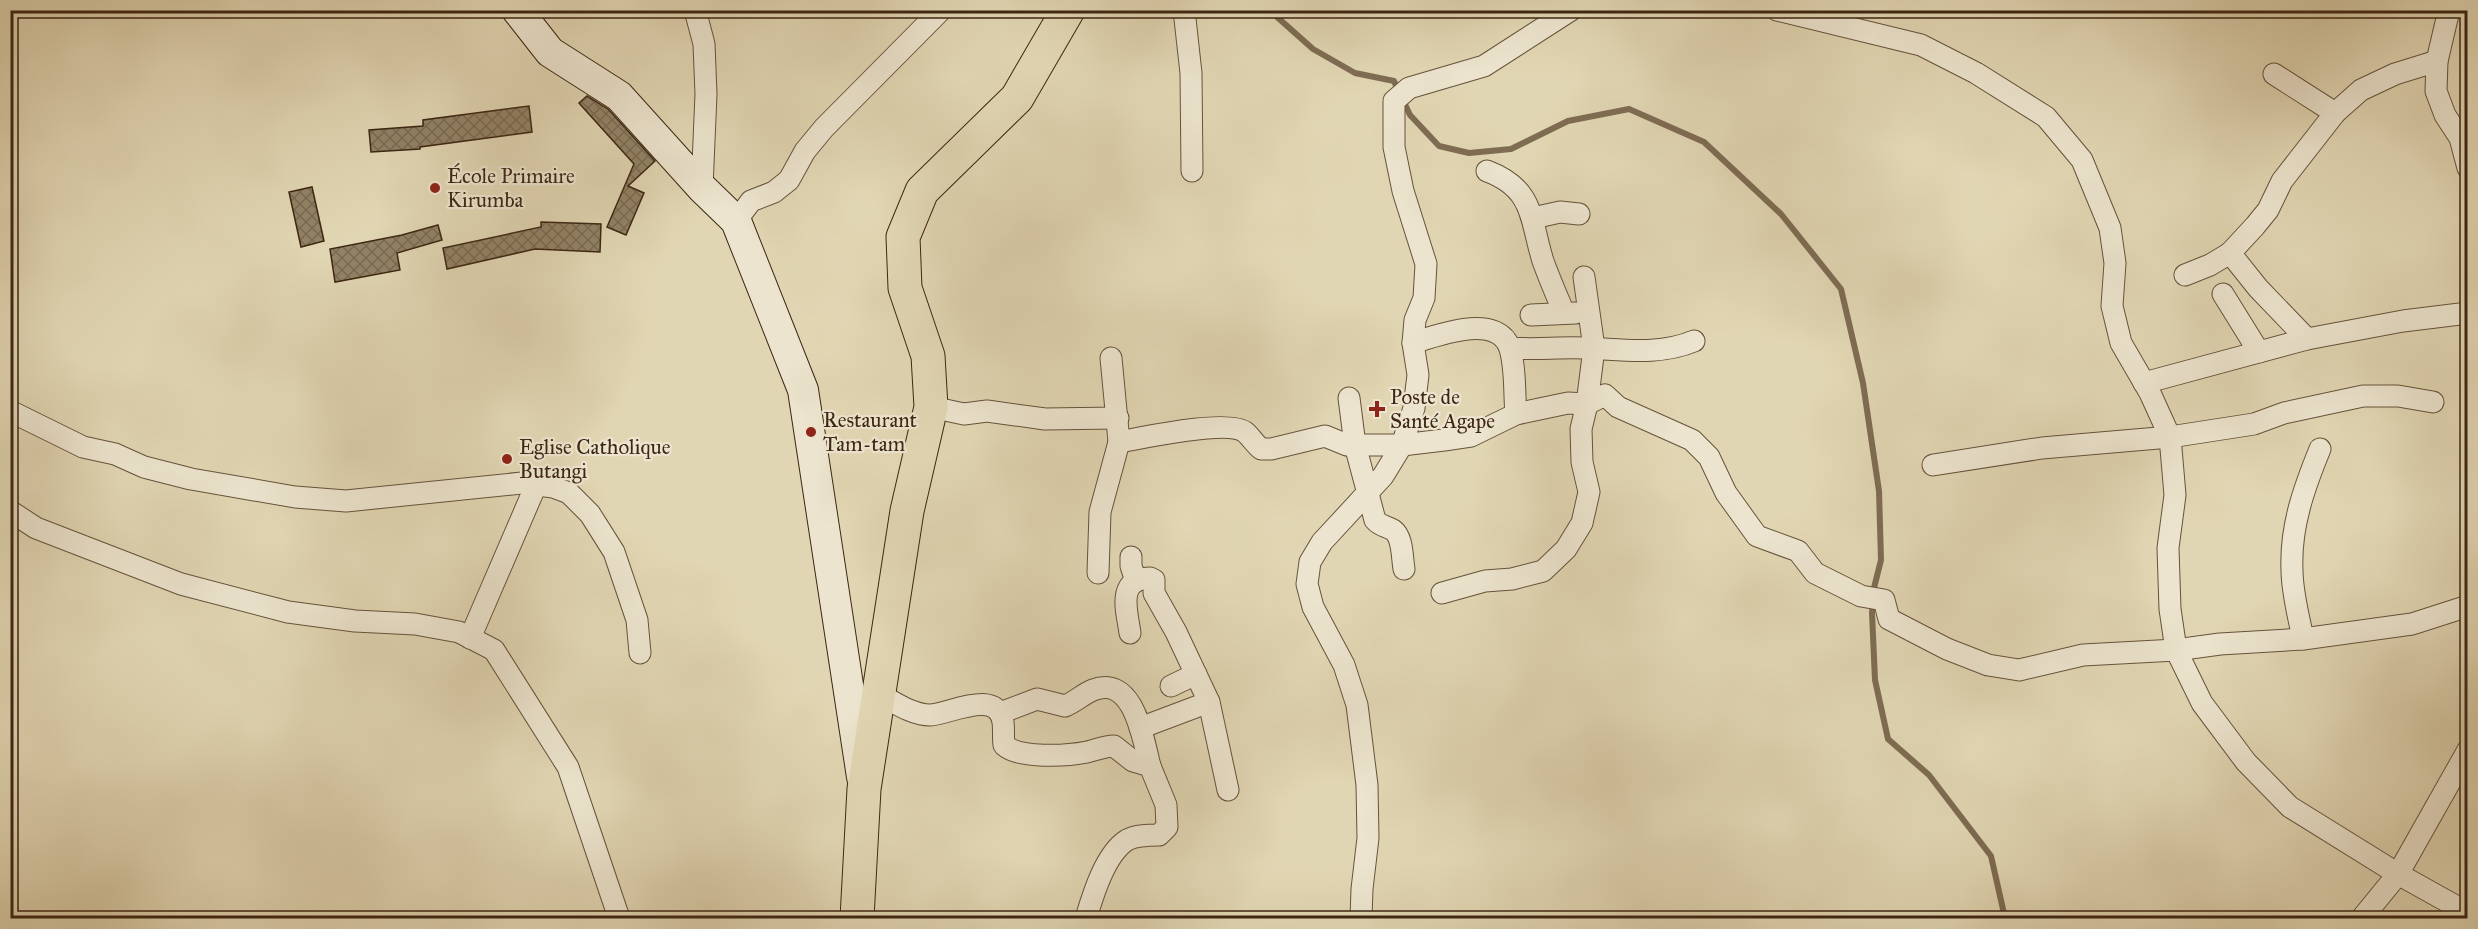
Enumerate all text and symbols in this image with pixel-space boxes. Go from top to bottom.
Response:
place label: École Primaire Kirumba [447,162,575,213]
marker: École Primaire Kirumba [428,181,442,195]
place label: Poste de Santé Agape [1390,384,1495,434]
marker: Poste de Santé Agape [1368,400,1386,418]
place label: Restaurant Tam-tam [823,407,918,457]
marker: Restaurant Tam-tam [804,425,818,439]
place label: Eglise Catholique Butangi [519,434,671,484]
marker: Eglise Catholique Butangi [500,452,514,466]

